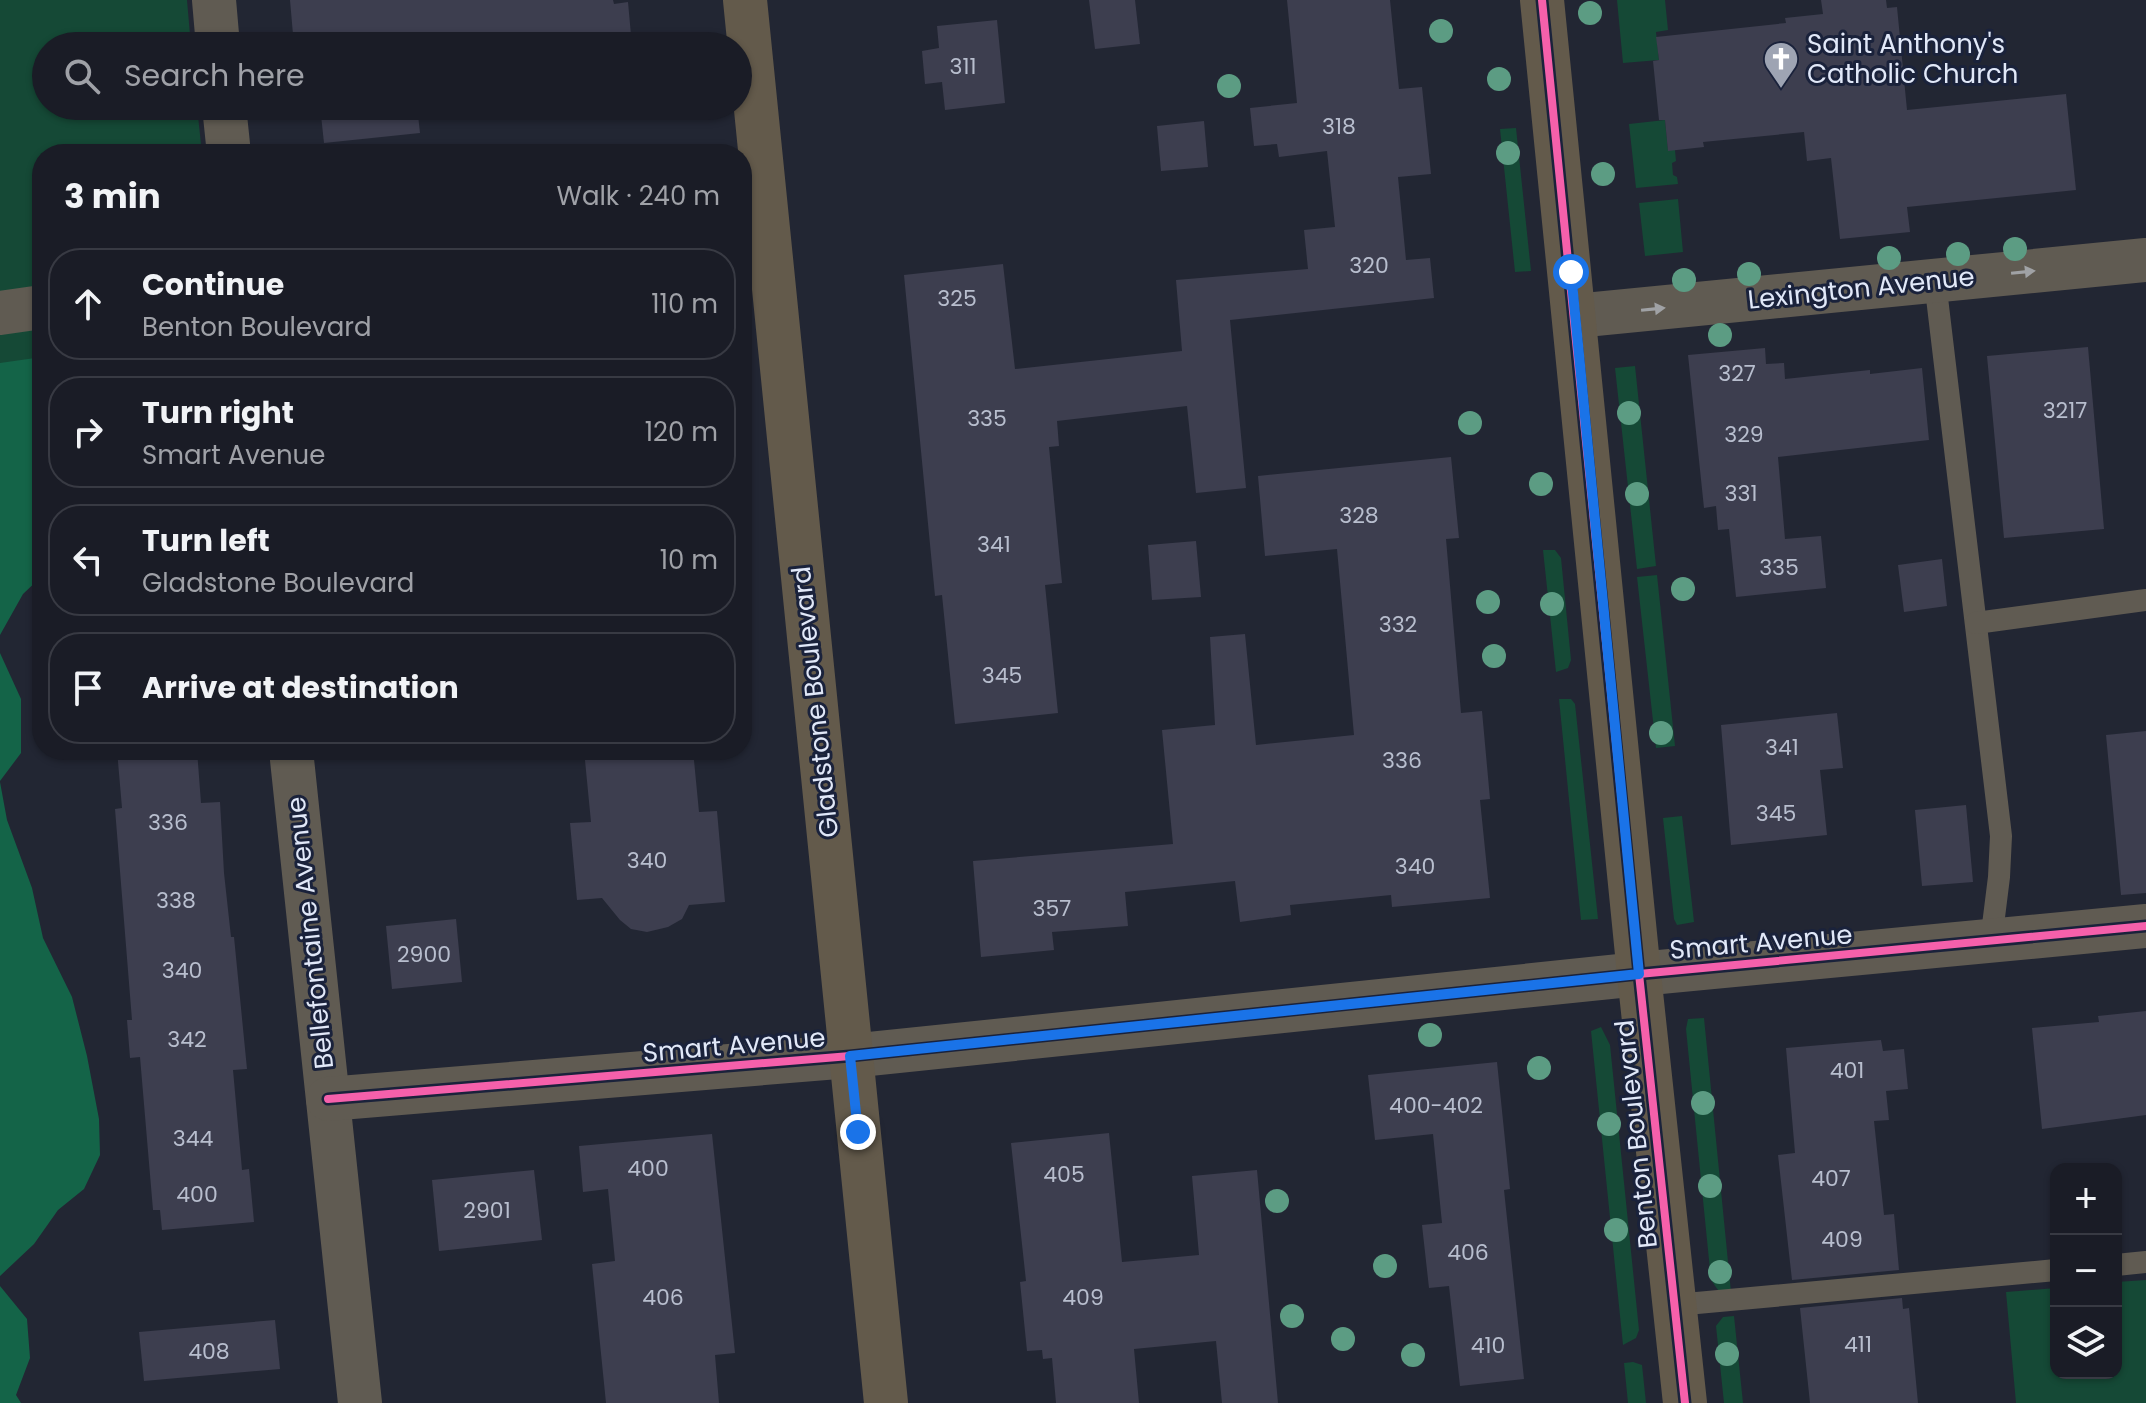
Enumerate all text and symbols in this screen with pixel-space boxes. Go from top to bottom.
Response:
place label: Saint Anthony's Catholic Church [1807,26,2018,92]
search box [32,32,752,120]
church icon: Saint Anthony's Catholic Church [1762,40,1800,90]
house number: 311 [949,51,977,82]
icon: search [60,54,104,98]
text: Search here [124,54,305,97]
house number: 318 [1322,111,1356,142]
text: 3 min [64,172,161,220]
text: Walk · 240 m [557,178,720,214]
house number: 320 [1349,250,1389,281]
route start [1553,254,1589,290]
street label: Lexington Avenue [1746,258,1976,318]
text: Continue [142,263,284,306]
one-way arrow [2011,265,2036,278]
icon: ahead [66,282,110,326]
house number: 325 [937,283,977,314]
text: 110 m [651,286,718,322]
one-way arrow [1641,302,1666,315]
text: Benton Boulevard [142,309,372,345]
house number: 327 [1718,358,1756,389]
text: Turn right [142,391,294,434]
house number: 3217 [2043,395,2087,426]
house number: 335 [967,403,1007,434]
icon: right [66,410,110,454]
text: 120 m [645,414,718,450]
house number: 329 [1724,419,1764,450]
text: Smart Avenue [142,437,325,473]
house number: 331 [1725,478,1757,509]
house number: 328 [1339,500,1379,531]
text: Turn left [142,519,270,562]
house number: 341 [977,529,1011,560]
icon: left [66,538,110,582]
text: 10 m [660,542,718,578]
house number: 335 [1759,552,1799,583]
text: Gladstone Boulevard [142,565,414,601]
street label: Gladstone Boulevard [783,565,847,839]
house number: 332 [1379,609,1417,640]
house number: 345 [982,660,1022,691]
icon: arrive [66,666,110,710]
text: Arrive at destination [142,666,459,709]
house number: 341 [1765,732,1799,763]
house number: 336 [1382,745,1422,776]
street label: Bellefontaine Avenue [278,795,342,1071]
house number: 345 [1756,798,1796,829]
house number: 336 [148,807,188,838]
house number: 340 [627,845,667,876]
house number: 340 [1395,851,1435,882]
house number: 338 [156,885,196,916]
house number: 357 [1033,893,1071,924]
street label: Smart Avenue [1668,916,1854,968]
house number: 2900 [397,939,451,970]
house number: 340 [162,955,202,986]
street label: Benton Boulevard [1606,1018,1666,1250]
street label: Smart Avenue [641,1019,827,1071]
house number: 342 [167,1024,207,1055]
house number: 401 [1830,1055,1864,1086]
house number: 400-402 [1389,1090,1483,1121]
route end [840,1114,876,1150]
house number: 344 [173,1123,213,1154]
house number: 400 [627,1153,669,1184]
house number: 405 [1043,1159,1085,1190]
house number: 407 [1811,1163,1851,1194]
map controls [2050,1163,2122,1379]
button: + [2050,1163,2122,1235]
house number: 400 [176,1179,218,1210]
house number: 2901 [463,1195,511,1226]
house number: 409 [1821,1224,1863,1255]
button: − [2050,1235,2122,1307]
house number: 406 [1447,1237,1489,1268]
house number: 406 [642,1282,684,1313]
house number: 409 [1062,1282,1104,1313]
button: layers [2050,1307,2122,1379]
house number: 411 [1844,1329,1872,1360]
house number: 410 [1471,1330,1505,1361]
house number: 408 [188,1336,230,1367]

